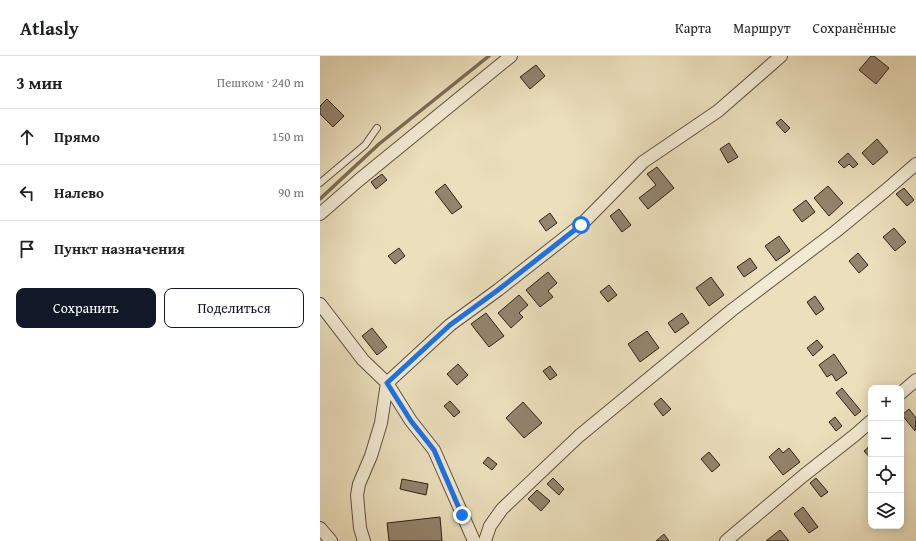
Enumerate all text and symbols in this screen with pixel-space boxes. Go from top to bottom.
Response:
text: Atlasly [20,14,79,42]
text: Карта [675,18,711,38]
text: Маршрут [733,18,791,38]
text: Сохранённые [813,18,896,38]
text: 3 мин [16,70,62,95]
text: Пешком · 240 m [217,73,304,92]
icon: ahead [16,126,38,148]
text: Прямо [54,126,100,147]
text: 150 m [272,127,304,146]
icon: left [16,182,38,204]
text: Налево [54,182,104,203]
text: 90 m [278,183,304,202]
route start [572,216,590,234]
icon: arrive [16,238,38,260]
text: Пункт назначения [54,238,185,259]
button: Сохранить [16,288,156,328]
button: Поделиться [164,288,304,328]
map controls [868,385,904,529]
button: + [868,385,904,421]
button: − [868,421,904,457]
button: locate [868,457,904,493]
button: layers [868,493,904,529]
route end [453,506,471,524]

